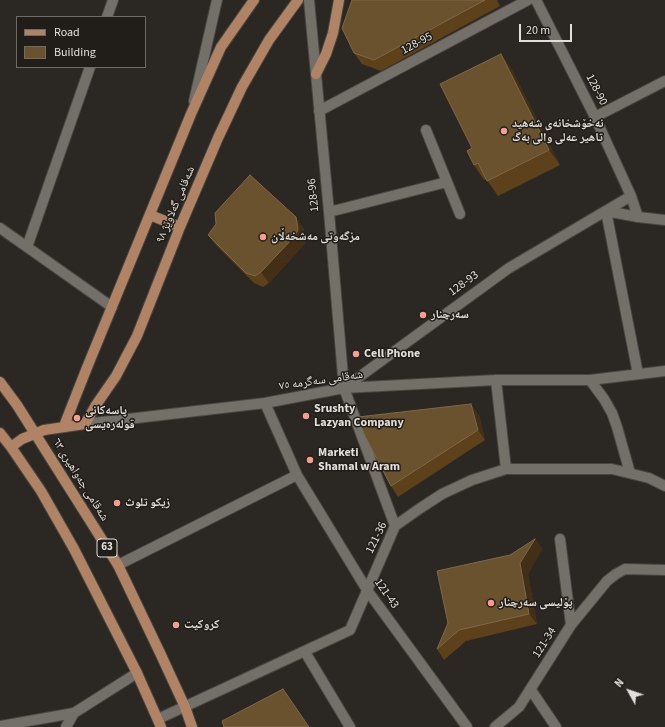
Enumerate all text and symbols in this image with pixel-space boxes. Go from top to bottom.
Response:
legend [16,16,146,68]
scale bar [521,16,574,42]
text: 20 m [526,22,550,39]
text: Road [54,24,80,41]
street label: 128-95 [399,30,435,58]
text: Building [54,44,96,61]
street label: 128-90 [582,72,610,108]
place label: نەخۆشخانەی شەهید تاهیر عەلی والی بەگ [512,117,604,145]
marker: نەخۆشخانەی شەهید تاهیر عەلی والی بەگ [499,126,509,136]
street label: شەقامی گەلاوێژ ٩٨ [153,164,199,246]
street label: 128-96 [305,178,323,212]
place label: مزگەوتی مەشخەڵان [271,230,360,244]
marker: مزگەوتی مەشخەڵان [258,232,268,242]
street label: 128-93 [446,268,482,300]
place label: سەرچنار [431,308,469,322]
marker: سەرچنار [418,310,428,320]
place label: Cell Phone [364,347,420,361]
marker: Cell Phone [351,349,361,359]
street label: شەقامی سەگرمە ٧٥ [278,368,364,394]
place label: Srushty Lazyan Company [314,402,404,430]
place label: پاسەکانی قولەرەیسی [85,404,135,432]
marker: Srushty Lazyan Company [301,411,311,421]
marker: پاسەکانی قولەرەیسی [72,413,82,423]
street label: شەقامی جەواهیری ٦٣ [49,436,111,524]
place label: Marketi Shamal w Aram [318,446,400,474]
marker: Marketi Shamal w Aram [305,455,315,465]
place label: زيكو تلوث [125,496,170,510]
marker: زيكو تلوث [112,498,122,508]
street label: 121-36 [363,520,391,556]
road number: 63 [97,539,117,557]
street label: 121-43 [370,576,402,612]
place label: پۆلیسی سەرچنار [499,596,573,610]
marker: پۆلیسی سەرچنار [486,598,496,608]
place label: كروكيت [184,618,219,632]
marker: كروكيت [171,620,181,630]
street label: 121-34 [530,625,560,661]
north arrow [609,671,649,711]
text: N [611,675,628,691]

